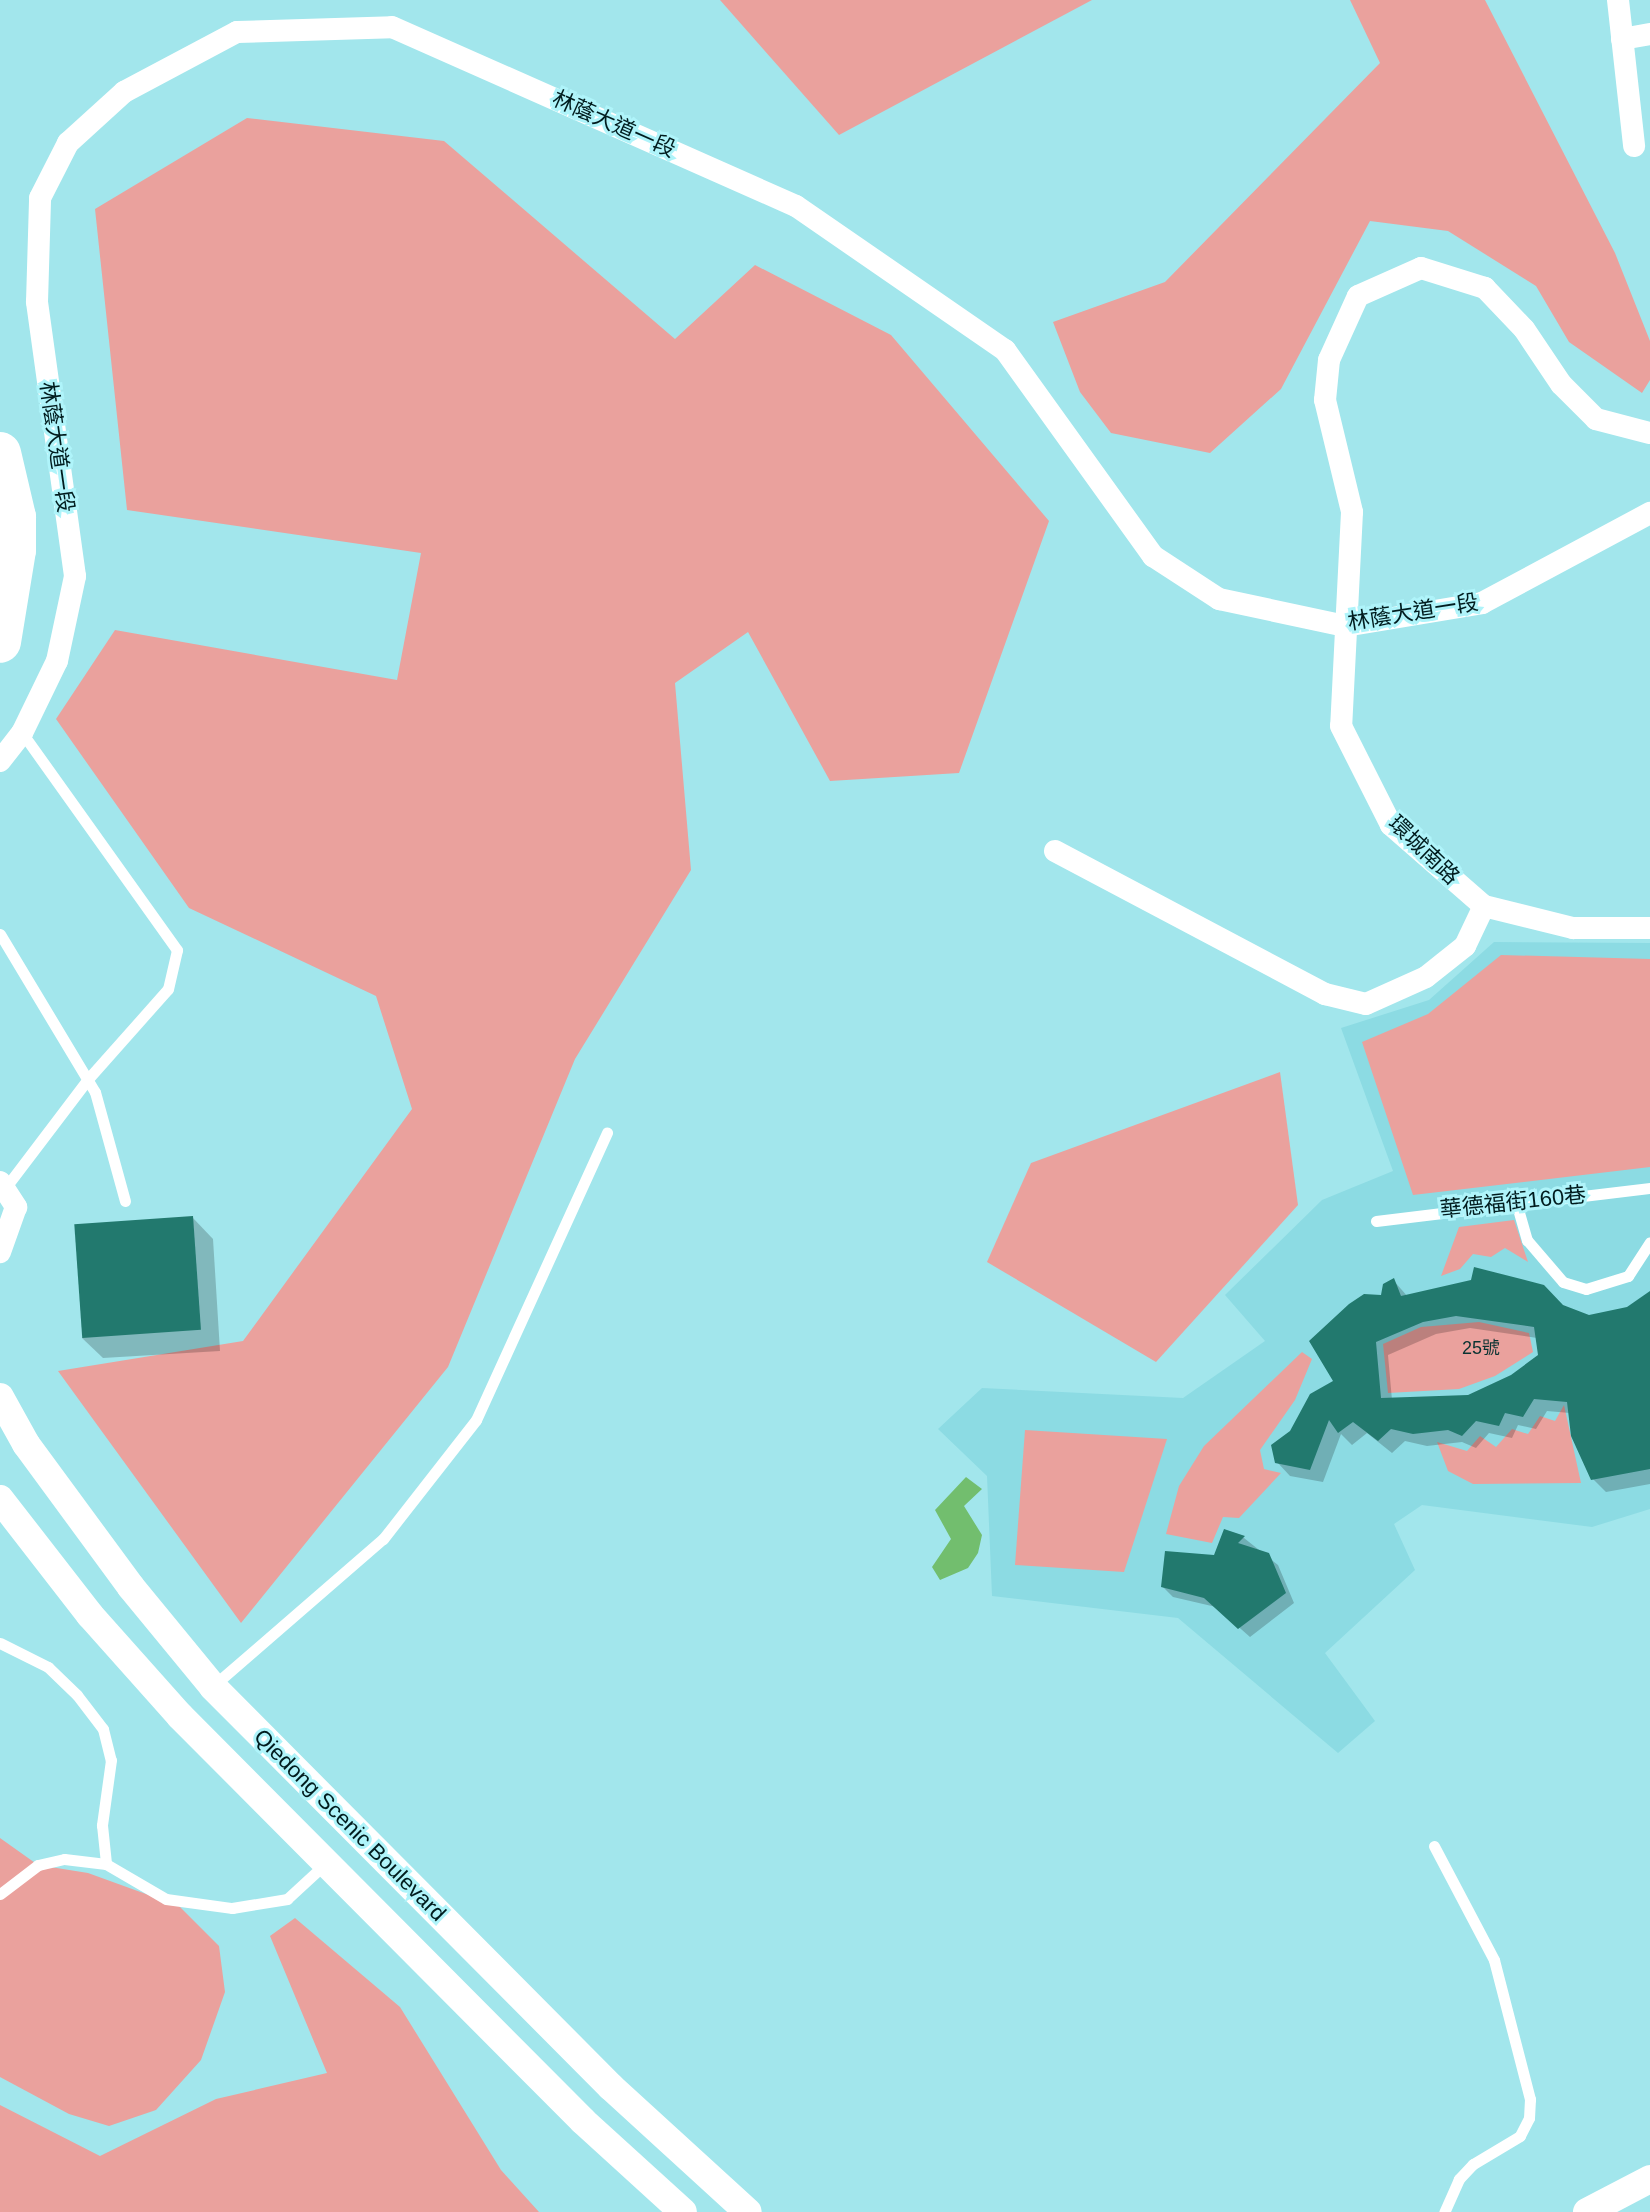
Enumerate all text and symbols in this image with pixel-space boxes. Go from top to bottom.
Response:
street label: 林蔭大道一段 [548,85,680,163]
street label: 林蔭大道一段 [35,380,79,514]
street label: 林蔭大道一段 [1346,589,1480,635]
street label: 環城南路 [1383,810,1465,890]
street label: 華德福街160巷 [1439,1181,1587,1223]
house number: 25號 [1462,1337,1500,1359]
street label: Qiedong Scenic Boulevard [249,1724,451,1926]

